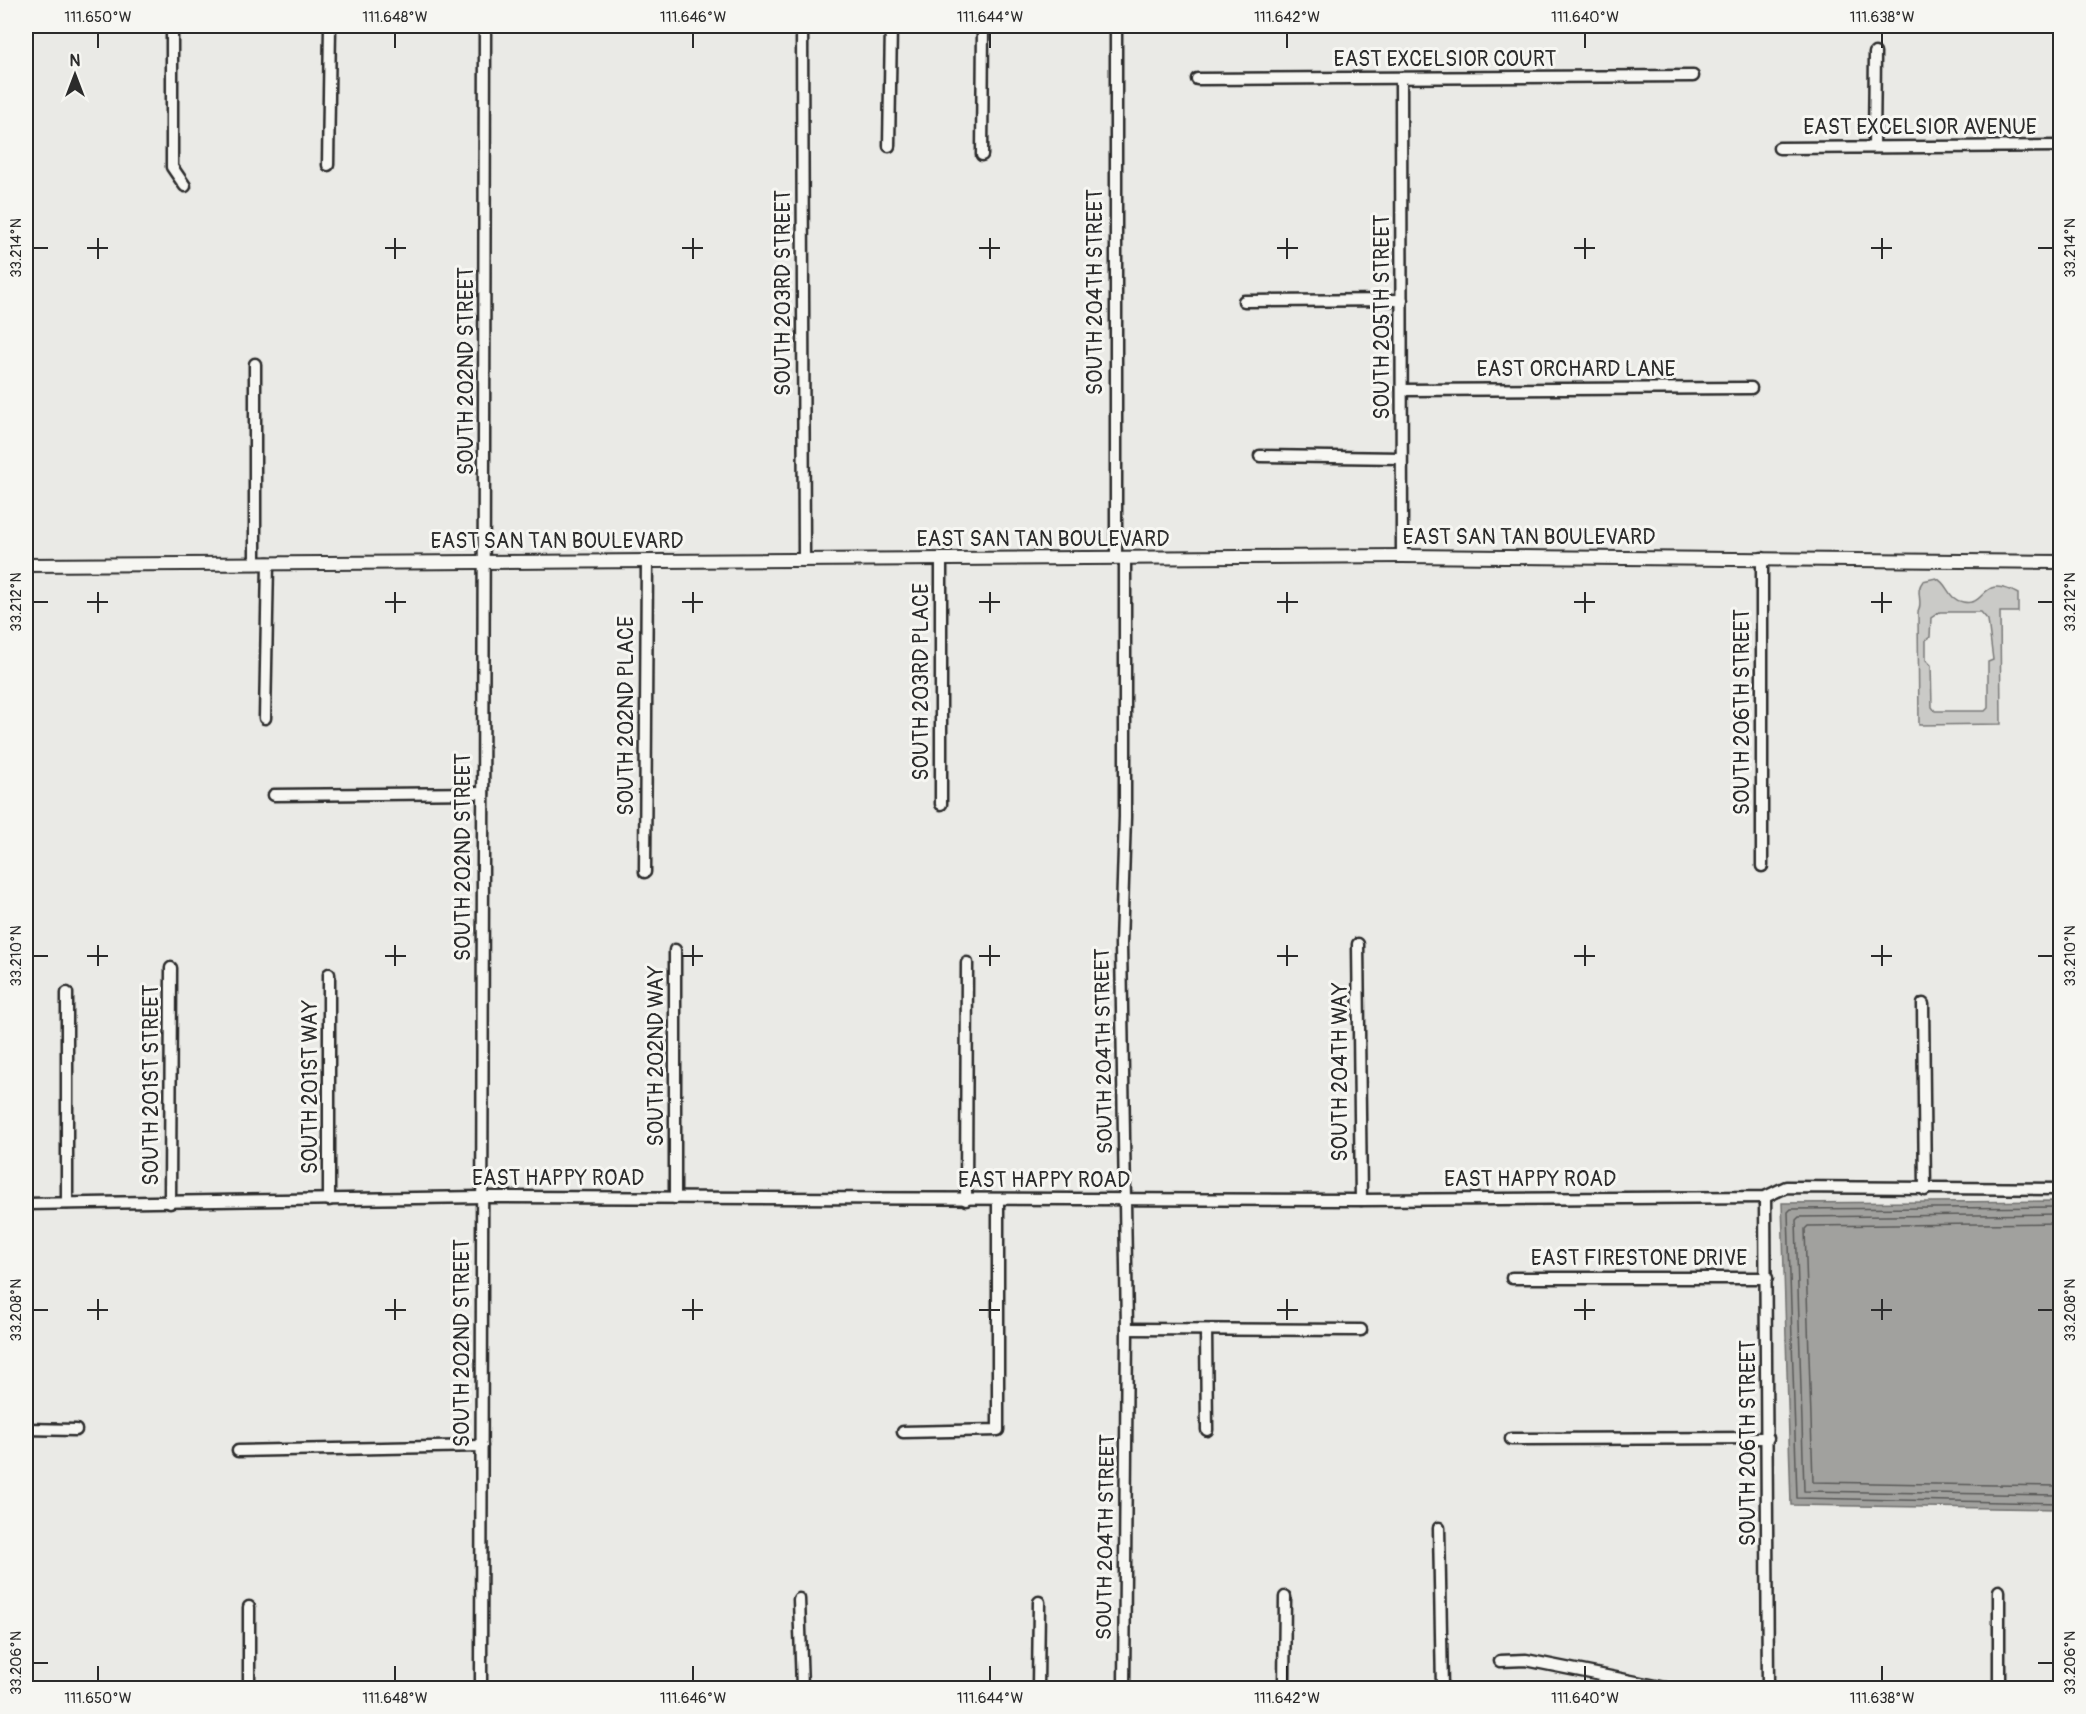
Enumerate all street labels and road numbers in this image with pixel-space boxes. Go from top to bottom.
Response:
street label: EAST EXCELSIOR COURT [1334,46,1557,73]
street label: EAST EXCELSIOR AVENUE [1803,114,2037,141]
street label: SOUTH 204TH STREET [1082,189,1109,395]
street label: SOUTH 203RD STREET [770,190,797,396]
street label: SOUTH 205TH STREET [1369,214,1396,420]
street label: SOUTH 202ND STREET [453,267,480,475]
street label: EAST ORCHARD LANE [1477,356,1675,383]
street label: EAST SAN TAN BOULEVARD [1403,524,1655,551]
street label: EAST SAN TAN BOULEVARD [917,526,1169,553]
street label: EAST SAN TAN BOULEVARD [431,528,683,555]
street label: SOUTH 203RD PLACE [908,583,935,781]
street label: SOUTH 206TH STREET [1729,608,1756,815]
street label: SOUTH 202ND PLACE [613,616,640,816]
street label: SOUTH 202ND STREET [450,753,477,961]
street label: SOUTH 204TH STREET [1089,947,1119,1154]
street label: SOUTH 202ND WAY [643,965,670,1147]
street label: SOUTH 204TH WAY [1327,982,1354,1162]
street label: SOUTH 201ST STREET [138,984,165,1186]
street label: SOUTH 201ST WAY [297,1000,324,1174]
street label: EAST HAPPY ROAD [472,1165,644,1192]
street label: EAST HAPPY ROAD [1444,1166,1616,1193]
street label: EAST HAPPY ROAD [958,1167,1130,1194]
street label: SOUTH 202ND STREET [449,1239,476,1447]
street label: EAST FIRESTONE DRIVE [1531,1245,1747,1272]
street label: SOUTH 206TH STREET [1735,1339,1762,1546]
street label: SOUTH 204TH STREET [1091,1433,1121,1640]

